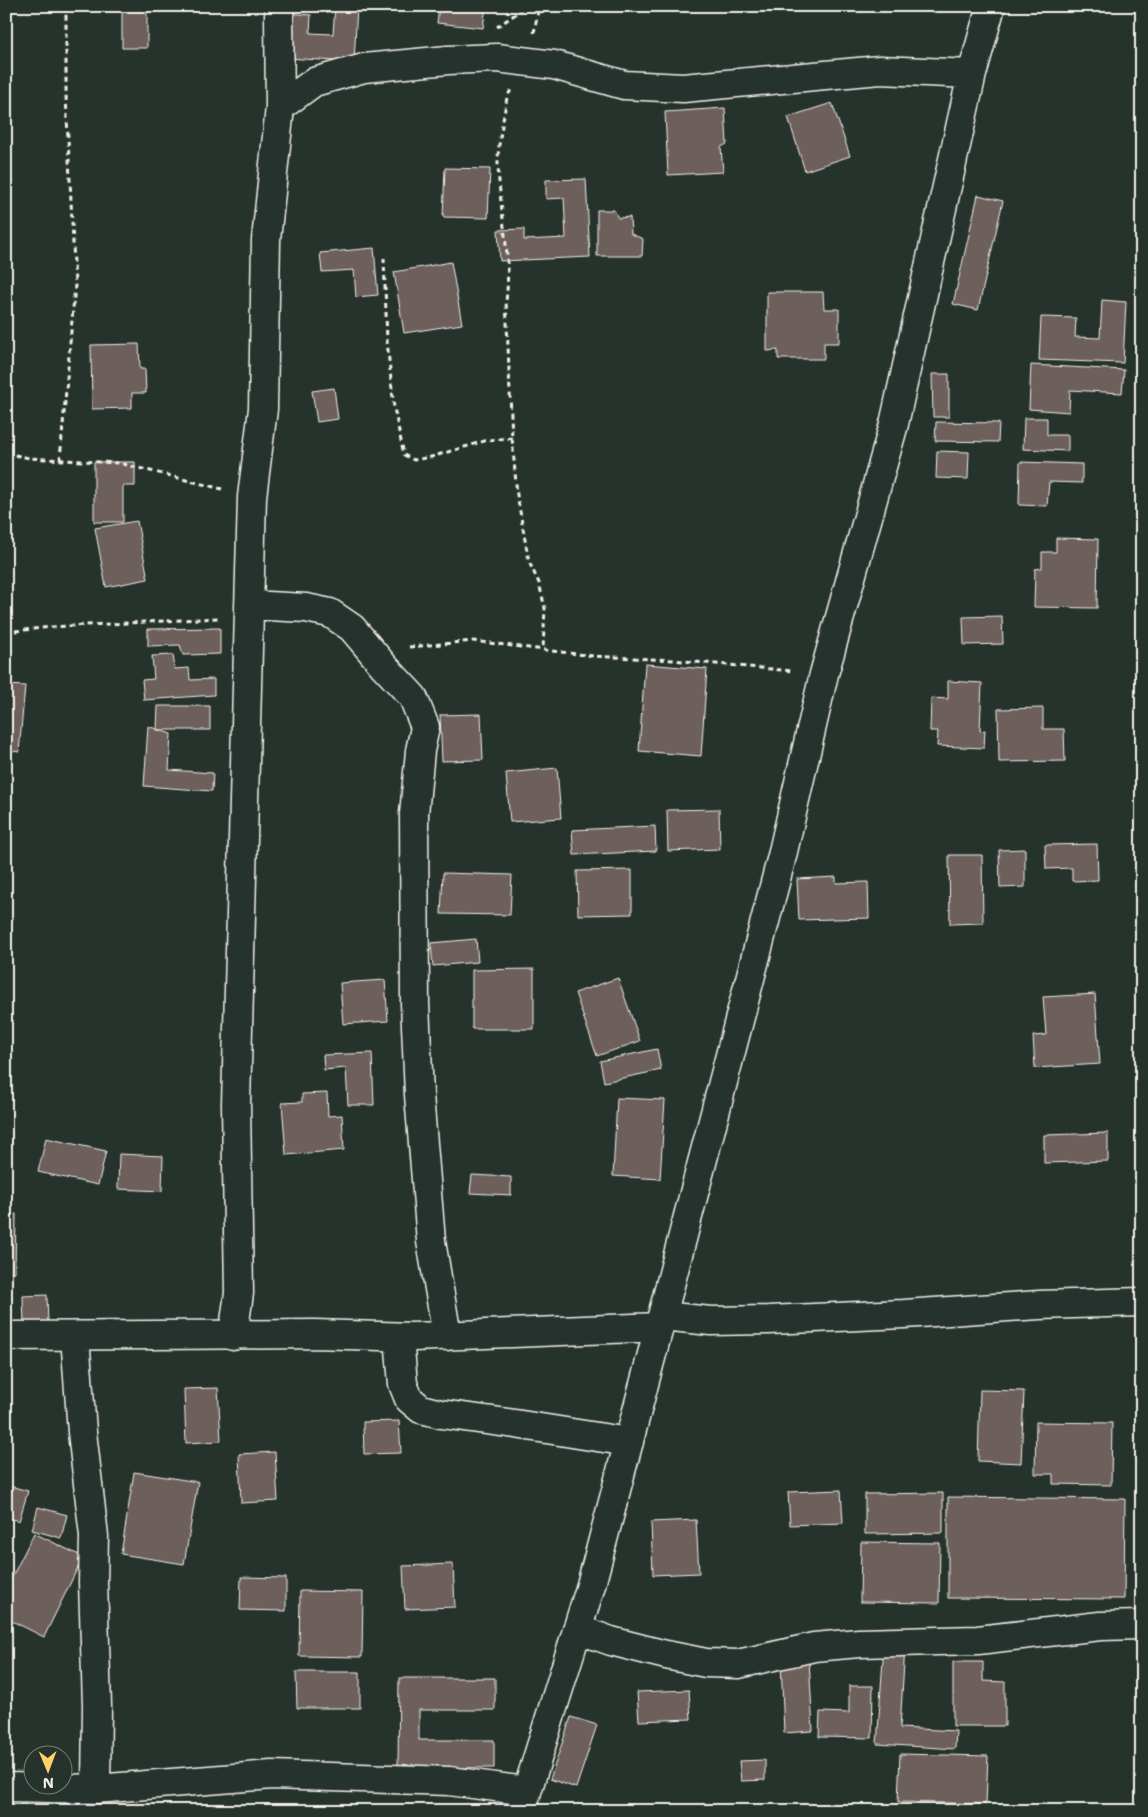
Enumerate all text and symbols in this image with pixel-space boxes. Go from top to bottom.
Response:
north arrow [22,1744,72,1794]
text: N [43,1774,54,1792]

